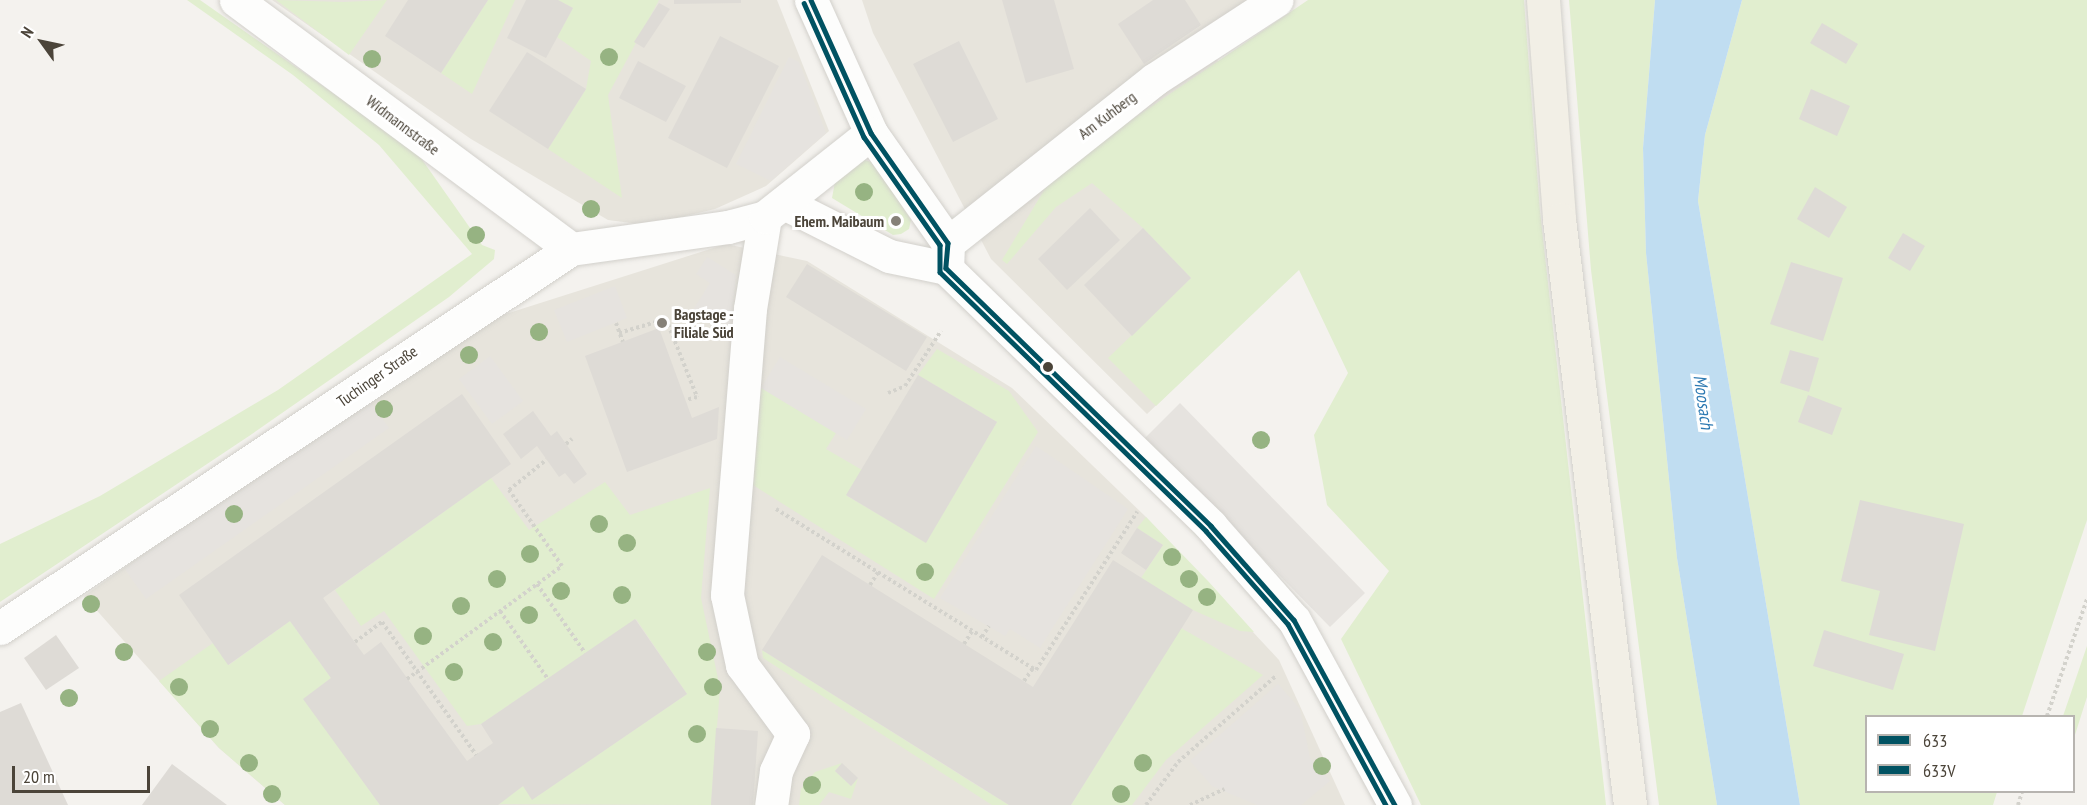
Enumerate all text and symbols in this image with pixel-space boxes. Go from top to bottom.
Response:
north arrow [12,12,72,72]
text: N [16,23,38,41]
street label: Am Kuhberg [1074,87,1140,143]
street label: Widmannstraße [362,91,444,159]
place label: Ehem. Maibaum [794,211,884,231]
marker: Ehem. Maibaum [889,214,903,228]
place label: Bagstage - Filiale Süd [674,304,734,342]
marker: Bagstage - Filiale Süd [655,316,669,330]
street label: Tuchinger Straße [333,341,421,411]
unlabelled marker [1042,361,1054,373]
water label: Moosach [1689,373,1717,431]
legend [1865,715,2075,793]
text: 633 [1923,729,1947,752]
scale bar [15,754,153,792]
text: 633V [1923,759,1956,782]
text: 20 m [23,765,55,788]

